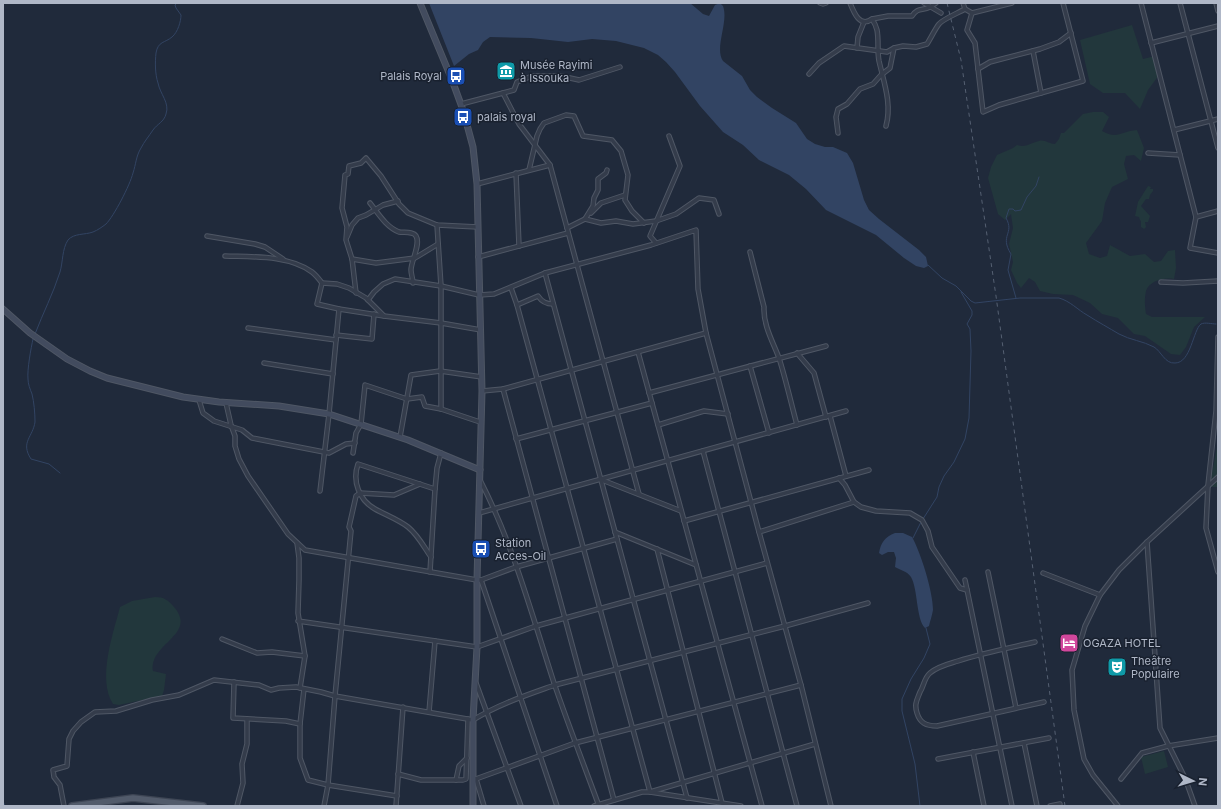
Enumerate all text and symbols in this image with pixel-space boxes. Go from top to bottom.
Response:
place label: Musée Rayimi à Issouka [520,58,592,85]
museum icon: Musée Rayimi à Issouka [495,60,517,82]
bus stop icon: Palais Royal [445,65,467,87]
place label: Palais Royal [380,69,442,83]
bus stop icon: palais royal [452,106,474,128]
place label: palais royal [477,110,536,124]
place label: Station Acces-Oil [495,536,546,563]
bus stop icon: Station Acces-Oil [470,538,492,560]
hotel icon: OGAZA HOTEL [1058,632,1080,654]
place label: OGAZA HOTEL [1083,636,1161,650]
place label: Theâtre Populaire [1131,654,1180,681]
theatre icon: Theâtre Populaire [1106,656,1128,678]
north arrow [1173,761,1213,801]
text: N [1196,777,1210,787]

